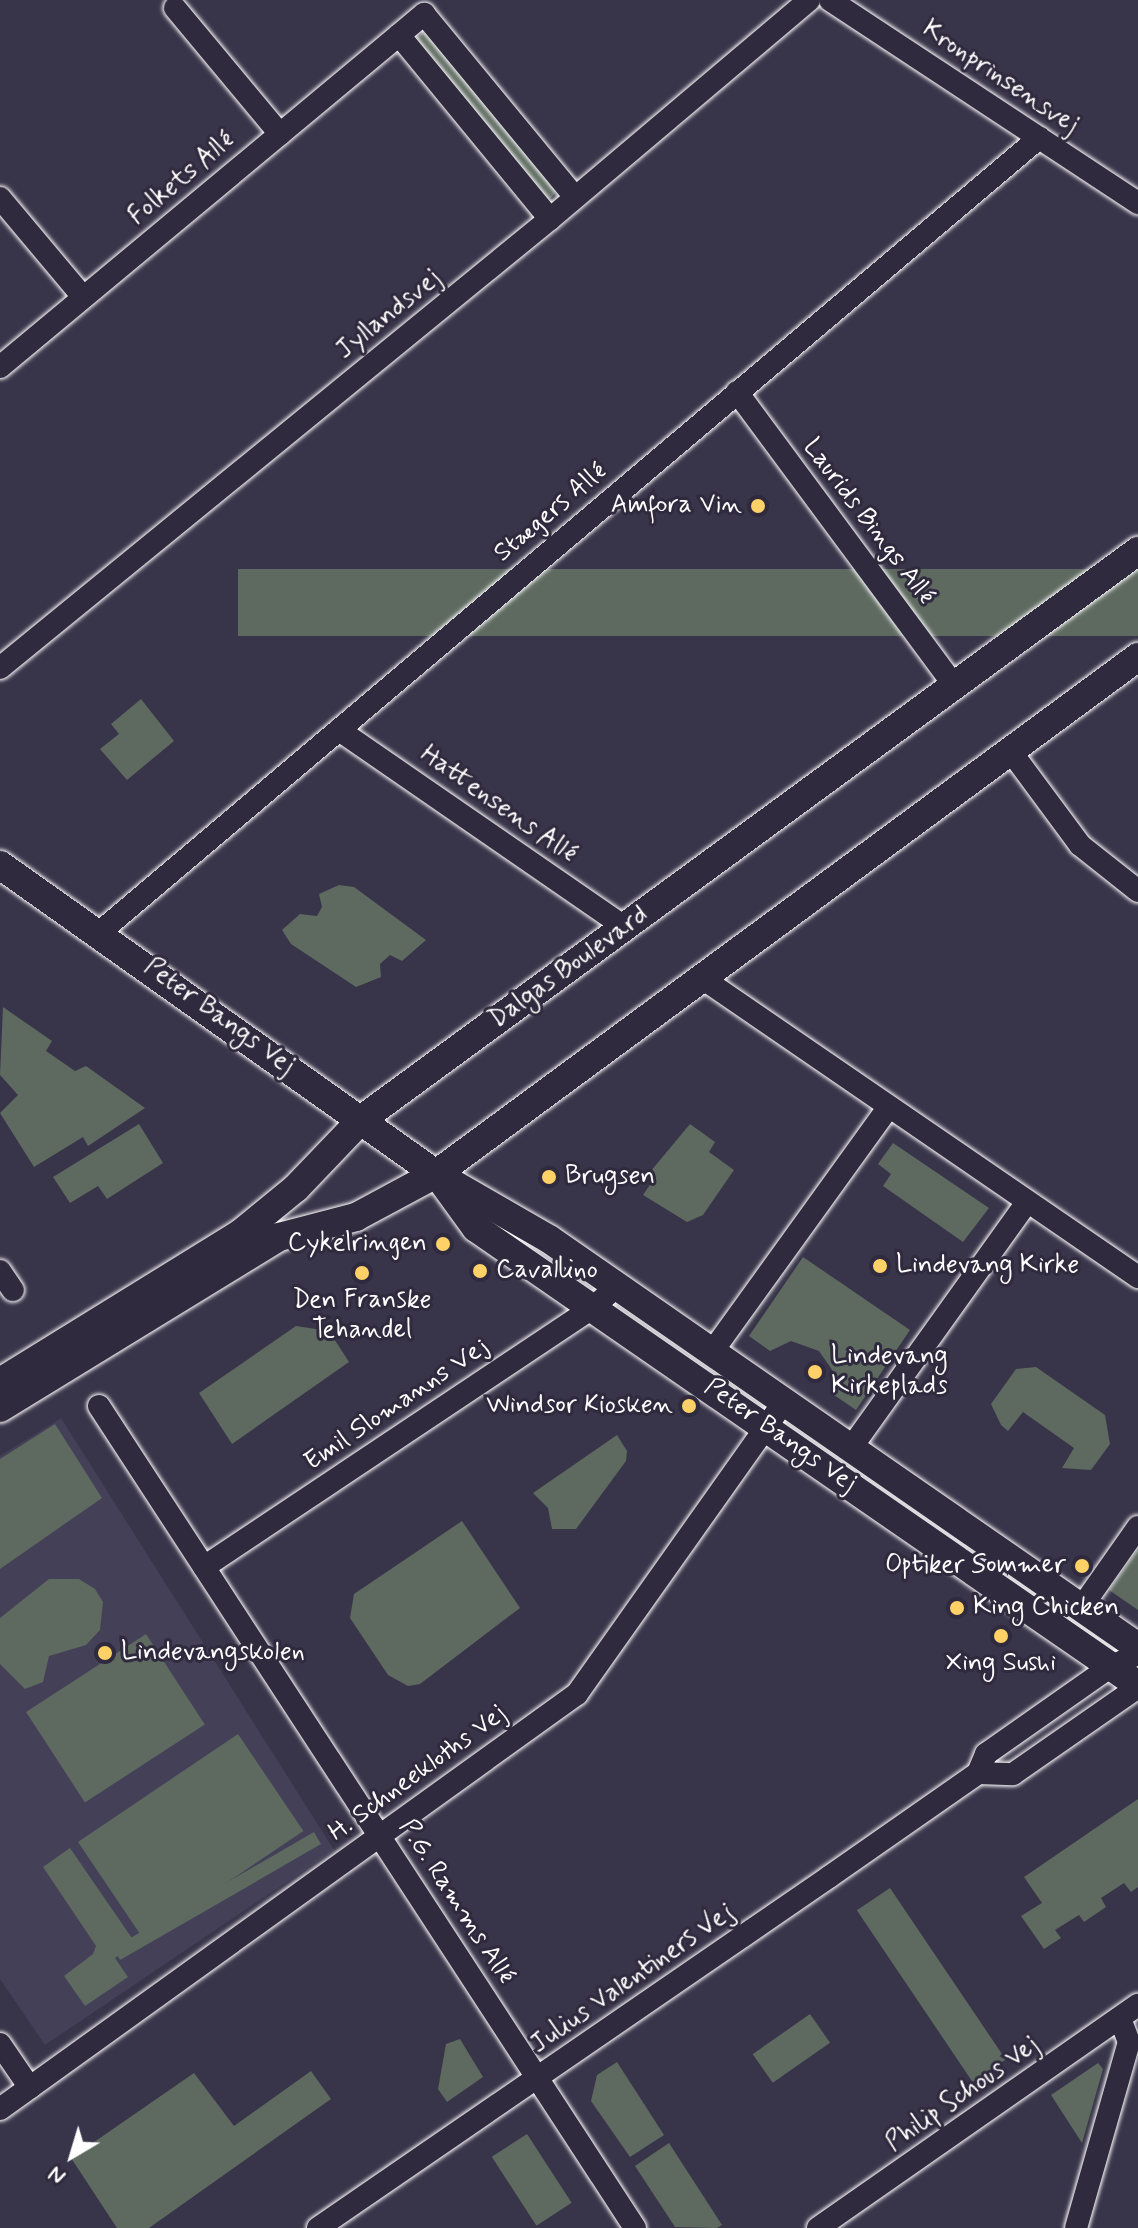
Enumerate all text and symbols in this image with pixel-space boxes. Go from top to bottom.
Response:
street label: Kronprinsensvej [916,14,1084,142]
street label: Folkets Allé [122,125,242,233]
street label: Jyllandsvej [330,263,448,367]
street label: Laurids Bings Allé [796,434,940,610]
street label: Stægers Allé [488,457,614,569]
place label: Amfora Vin [616,490,742,522]
marker: Amfora Vin [749,497,767,515]
street label: Hattensens Allé [413,739,583,871]
street label: Dalgas Boulevard [485,901,653,1035]
street label: Peter Bangs Vej [137,951,301,1083]
place label: Brugsen [565,1161,655,1193]
marker: Brugsen [540,1168,558,1186]
place label: Cykelringen [288,1228,427,1260]
marker: Cykelringen [434,1235,452,1253]
place label: Lindevang Kirke [896,1250,1079,1282]
place label: Cavallino [496,1255,598,1287]
marker: Lindevang Kirke [871,1257,889,1275]
marker: Cavallino [471,1262,489,1280]
marker: Den Franske Tehandel [353,1264,371,1282]
place label: Den Franske Tehandel [288,1285,436,1346]
street label: Emil Slomanns Vej [301,1333,493,1477]
place label: Lindevang Kirkeplads [831,1341,948,1402]
marker: Lindevang Kirkeplads [806,1363,824,1381]
street label: Peter Bangs Vej [697,1372,863,1500]
place label: Windsor Kiosken [491,1390,673,1422]
marker: Windsor Kiosken [680,1397,698,1415]
place label: Optiker Sommer [879,1550,1066,1582]
marker: Optiker Sommer [1073,1557,1091,1575]
place label: King Chicken [973,1592,1119,1624]
marker: King Chicken [948,1599,966,1617]
marker: Xing Sushi [992,1627,1010,1645]
place label: Lindevangskolen [121,1637,305,1669]
marker: Lindevangskolen [96,1644,114,1662]
place label: Xing Sushi [946,1648,1056,1680]
street label: H. Schneekloths Vej [322,1698,514,1850]
street label: P.G. Ramms Allé [391,1813,521,1991]
street label: Julius Valentiners Vej [522,1895,744,2063]
street label: Philip Schous Vej [878,2029,1048,2161]
north arrow [32,2116,112,2196]
text: N [43,2159,72,2190]

